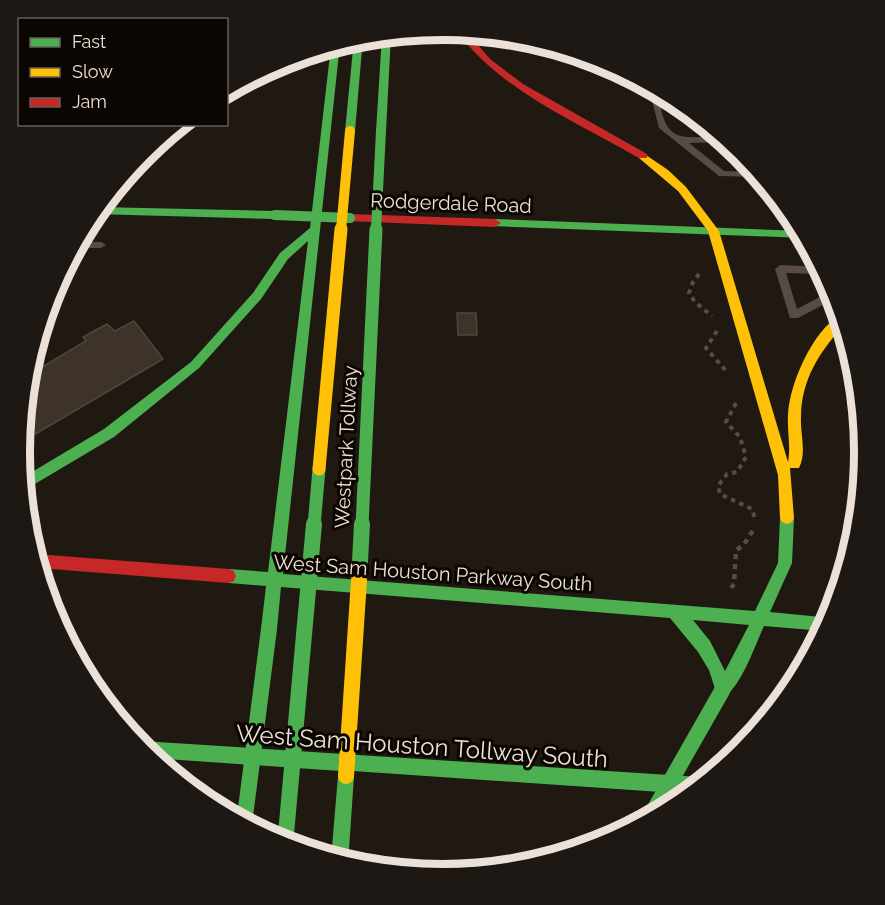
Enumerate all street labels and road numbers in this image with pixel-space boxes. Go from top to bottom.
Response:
street label: Rodgerdale Road [370,188,532,218]
street label: Westpark Tollway [330,365,362,529]
street label: West Sam Houston Parkway South [273,550,593,596]
street label: West Sam Houston Tollway South [235,719,609,773]

